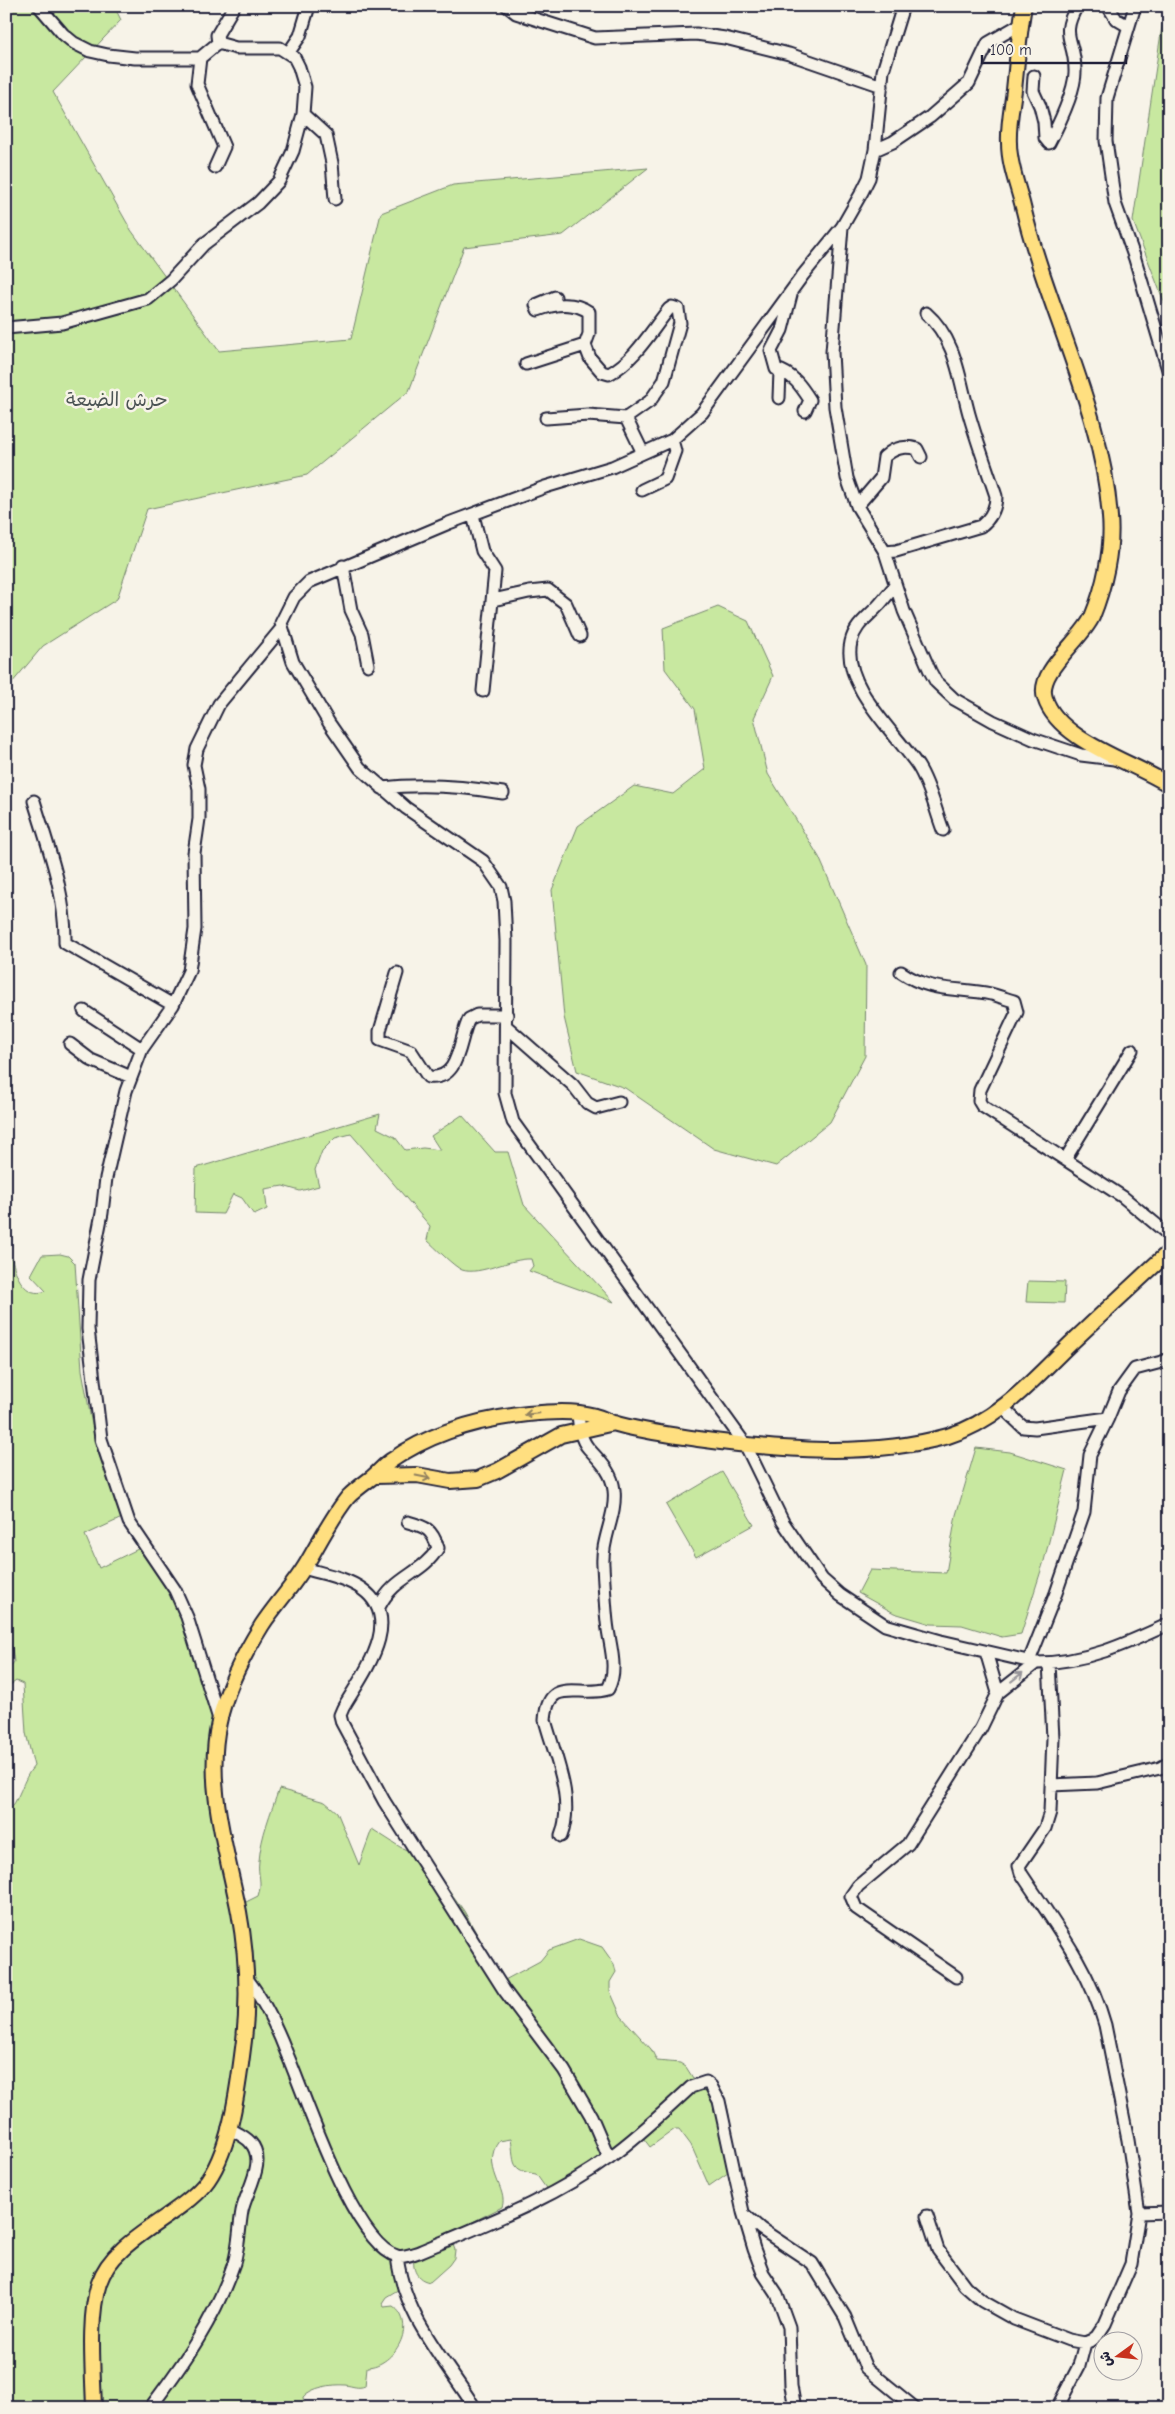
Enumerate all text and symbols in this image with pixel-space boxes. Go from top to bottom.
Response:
scale bar [982,32,1126,64]
text: 100 m [990,41,1032,59]
park label: حرش الضيعة [66,389,168,411]
one-way arrow [525,1409,541,1419]
one-way arrow [415,1472,431,1482]
one-way arrow [1010,1672,1023,1683]
north arrow [1092,2332,1142,2382]
text: ش [1096,2350,1116,2369]

